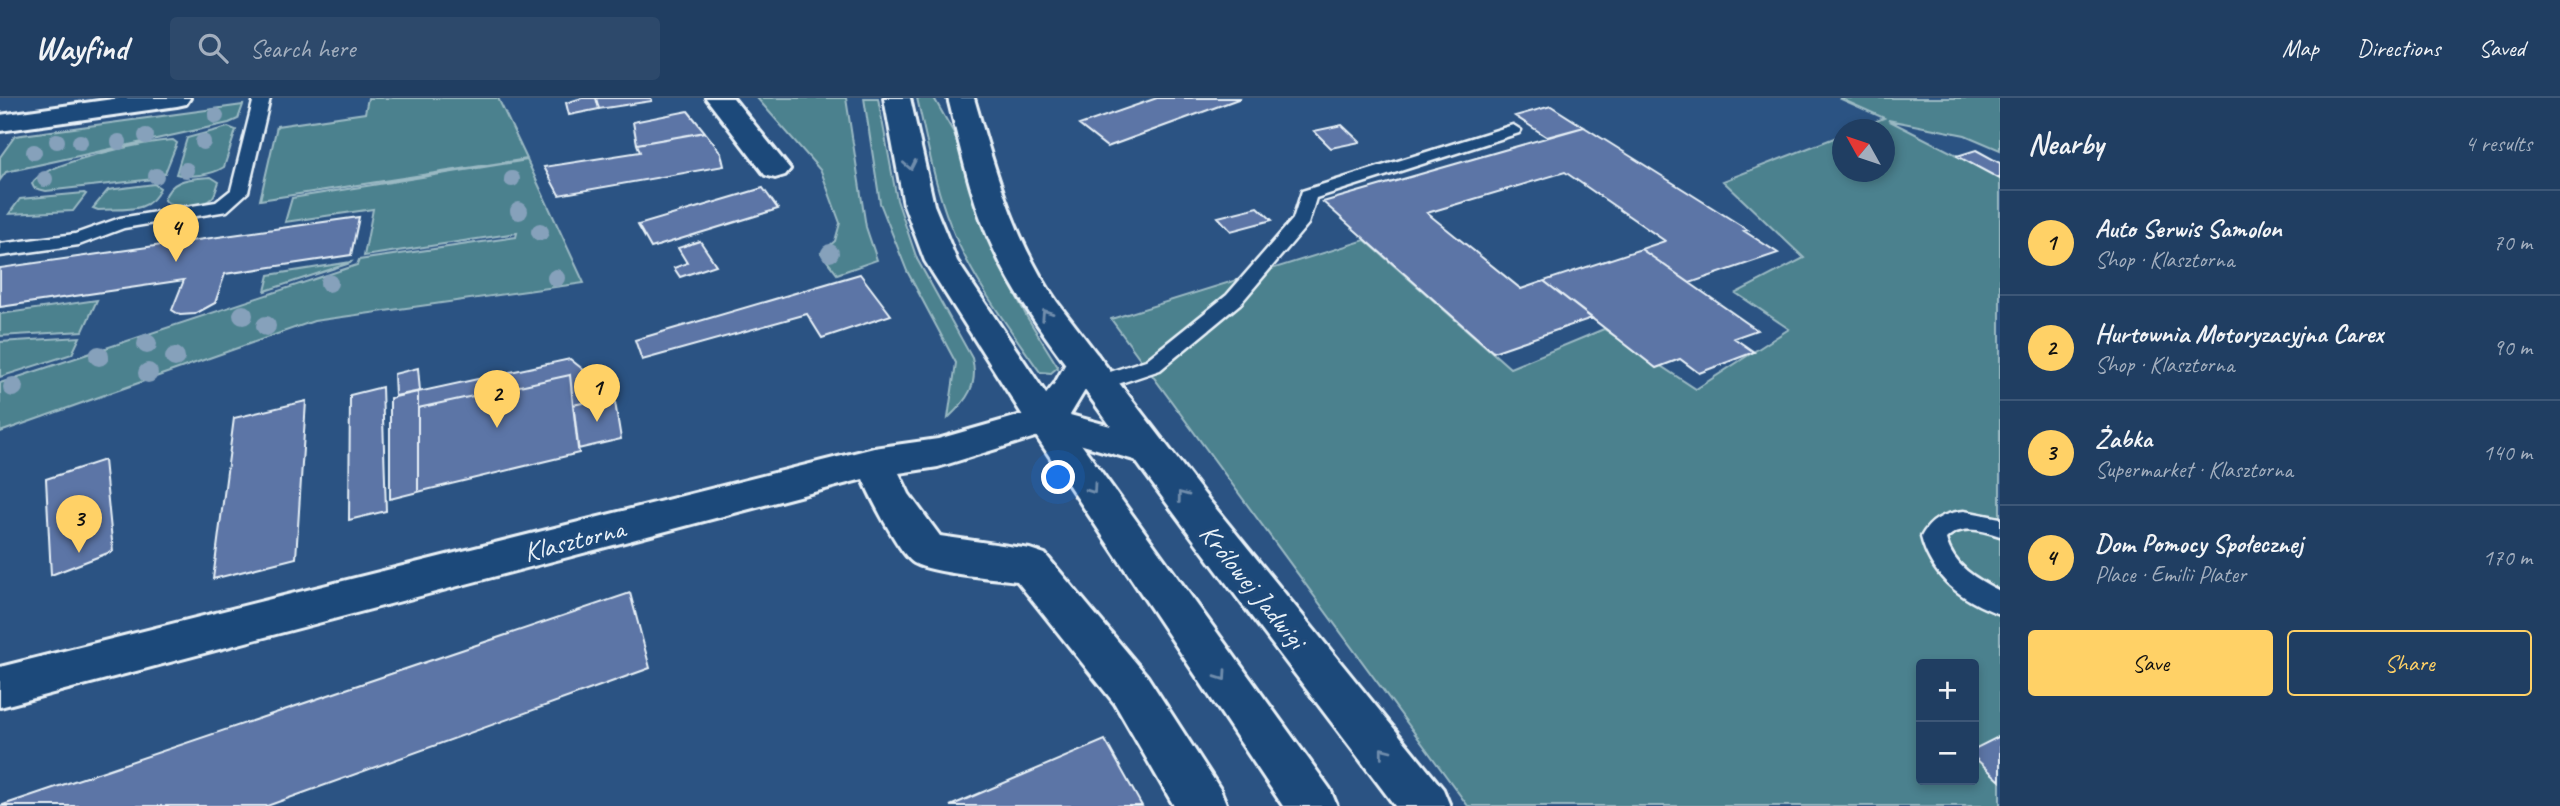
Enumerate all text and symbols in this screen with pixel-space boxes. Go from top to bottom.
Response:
search box [170,17,660,80]
text: Wayfind [35,27,128,69]
icon: search [194,29,232,67]
text: Search here [250,32,356,65]
text: Map [2282,33,2319,63]
text: Directions [2357,33,2440,63]
text: Saved [2478,33,2525,63]
north arrow [1832,119,1895,182]
text: Nearby [2028,125,2104,163]
text: 4 results [2465,129,2532,158]
one-way arrow [902,159,917,171]
pin: 4 [153,204,199,262]
text: Auto Serwis Samolon [2095,212,2282,245]
text: 1 [2046,228,2056,257]
text: 70 m [2493,228,2532,257]
text: Shop · Klasztorna [2095,245,2234,274]
one-way arrow [1042,308,1055,321]
text: Hurtownia Motoryzacyjna Carex [2095,317,2383,350]
text: 2 [2046,333,2056,362]
text: 90 m [2493,333,2532,362]
text: Shop · Klasztorna [2095,350,2234,379]
pin: 1 [574,364,620,422]
pin: 2 [474,370,520,428]
text: Żabka [2095,422,2152,455]
text: 3 [2046,438,2056,467]
text: 140 m [2483,438,2532,467]
text: Supermarket · Klasztorna [2095,455,2293,484]
your location [1041,460,1075,494]
one-way arrow [1084,481,1096,494]
one-way arrow [1178,491,1191,504]
pin: 3 [56,495,102,553]
street label: Klasztorna [520,510,631,569]
street label: Królowej Jadwigi [1192,516,1316,658]
text: Dom Pomocy Społecznej [2095,527,2303,560]
text: 4 [2046,543,2056,572]
text: 170 m [2483,543,2532,572]
text: Place · Emilii Plater [2095,560,2246,589]
button: Save [2028,630,2273,696]
button: Share [2287,630,2532,696]
map controls [1916,659,1979,785]
button: + [1916,659,1979,722]
one-way arrow [1214,668,1226,681]
button: − [1916,722,1979,785]
one-way arrow [1379,747,1392,760]

